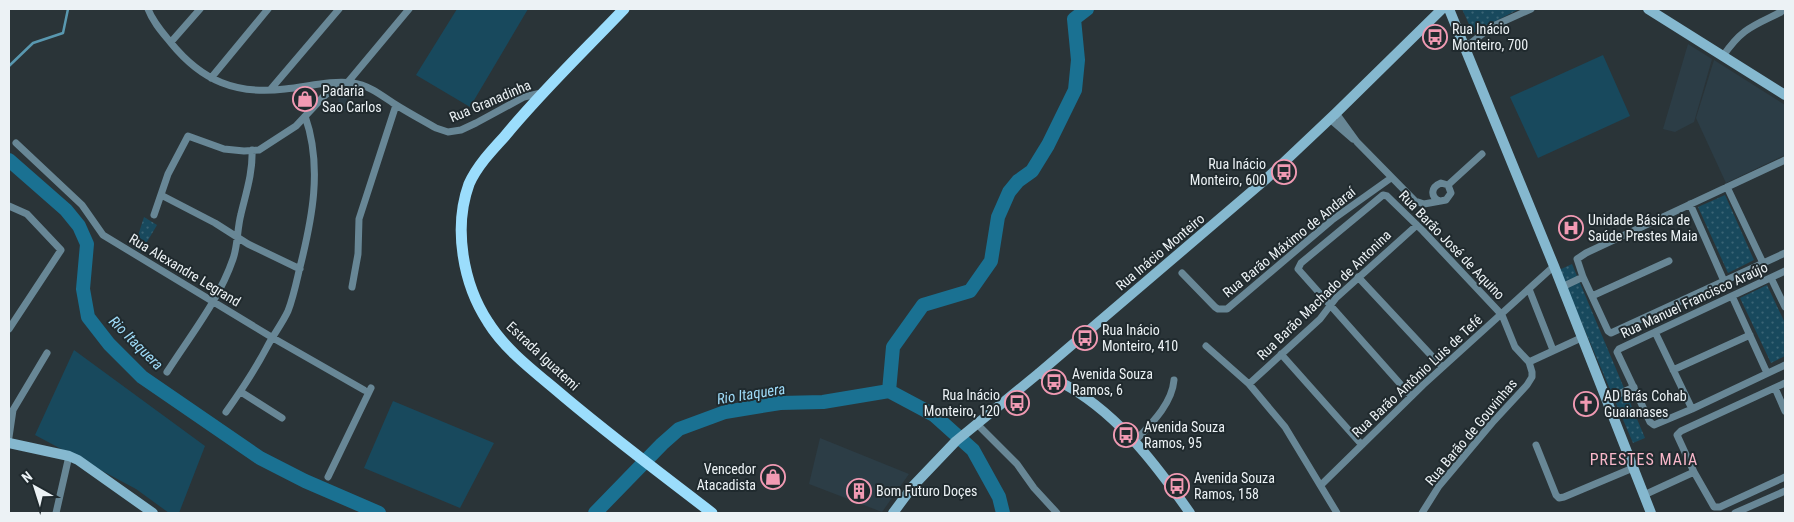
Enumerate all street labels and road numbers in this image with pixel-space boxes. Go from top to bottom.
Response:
street label: Rua Granadinha [447,77,533,125]
street label: Rua Barão Máximo de Andaraí [1219,183,1359,300]
street label: Rua Barão José de Aquino [1396,187,1508,303]
street label: Rua Inácio Monteiro [1113,210,1207,294]
street label: Rua Barão Machado de Antonina [1254,227,1394,363]
street label: Rua Alexandre Legrand [126,230,244,310]
street label: Rua Manuel Francisco Araújo [1618,259,1770,341]
street label: Rua Barão Antônio Luis de Tefé [1349,311,1486,440]
street label: Estrada Iguatemi [503,318,583,394]
street label: Rua Barão de Gouvinhas [1422,376,1520,488]

